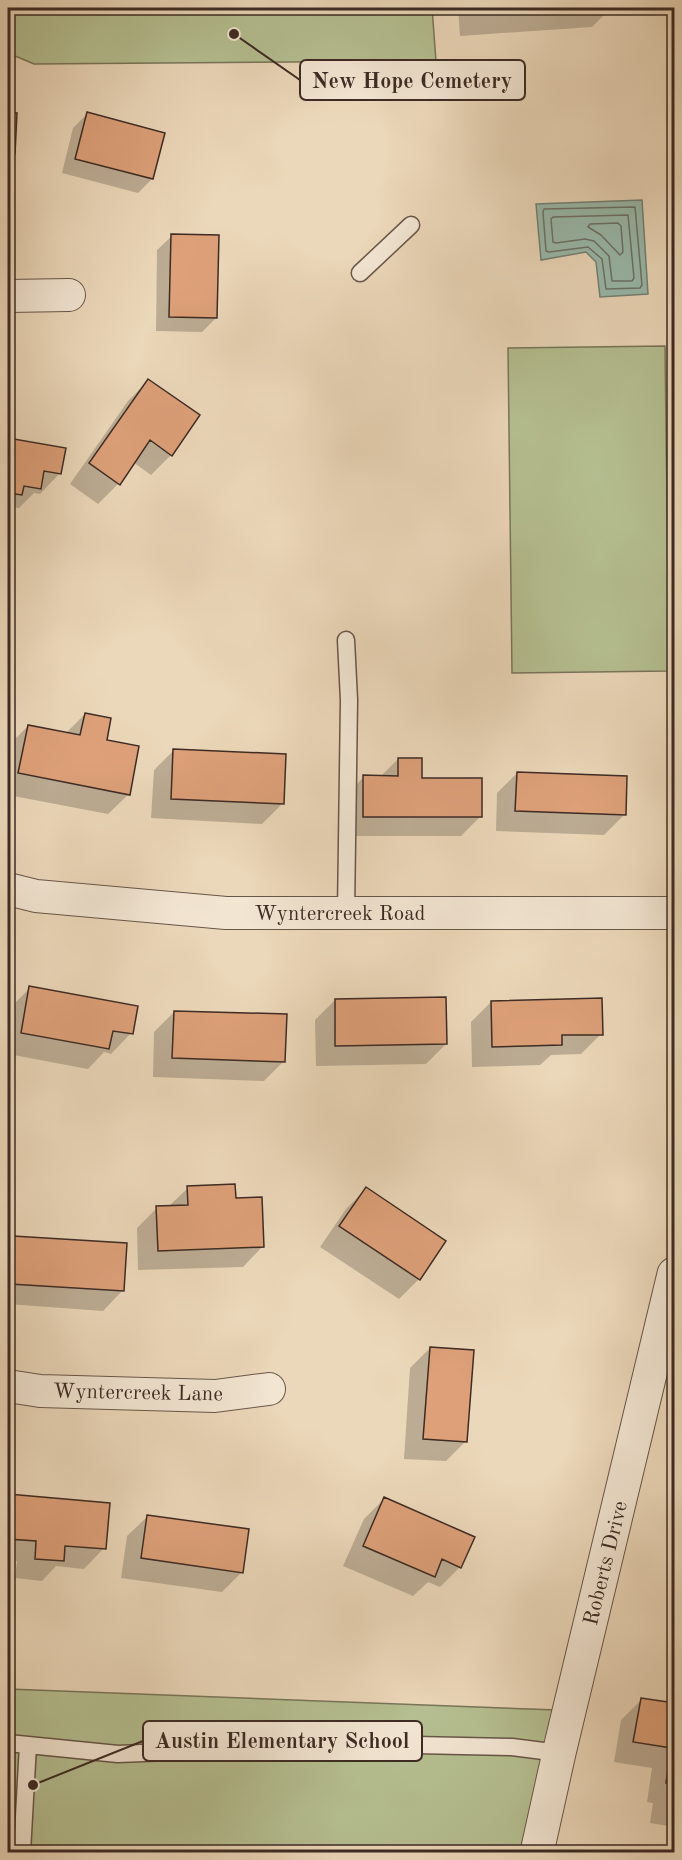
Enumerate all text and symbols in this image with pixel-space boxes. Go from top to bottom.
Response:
callout: New Hope Cemetery [300,60,525,100]
text: New Hope Cemetery [312,71,512,93]
street label: Wyntercreek Road [254,904,426,925]
street label: Wyntercreek Lane [53,1382,223,1405]
street label: Roberts Drive [581,1499,632,1628]
callout: Austin Elementary School [143,1721,422,1761]
text: Austin Elementary School [154,1731,410,1753]

